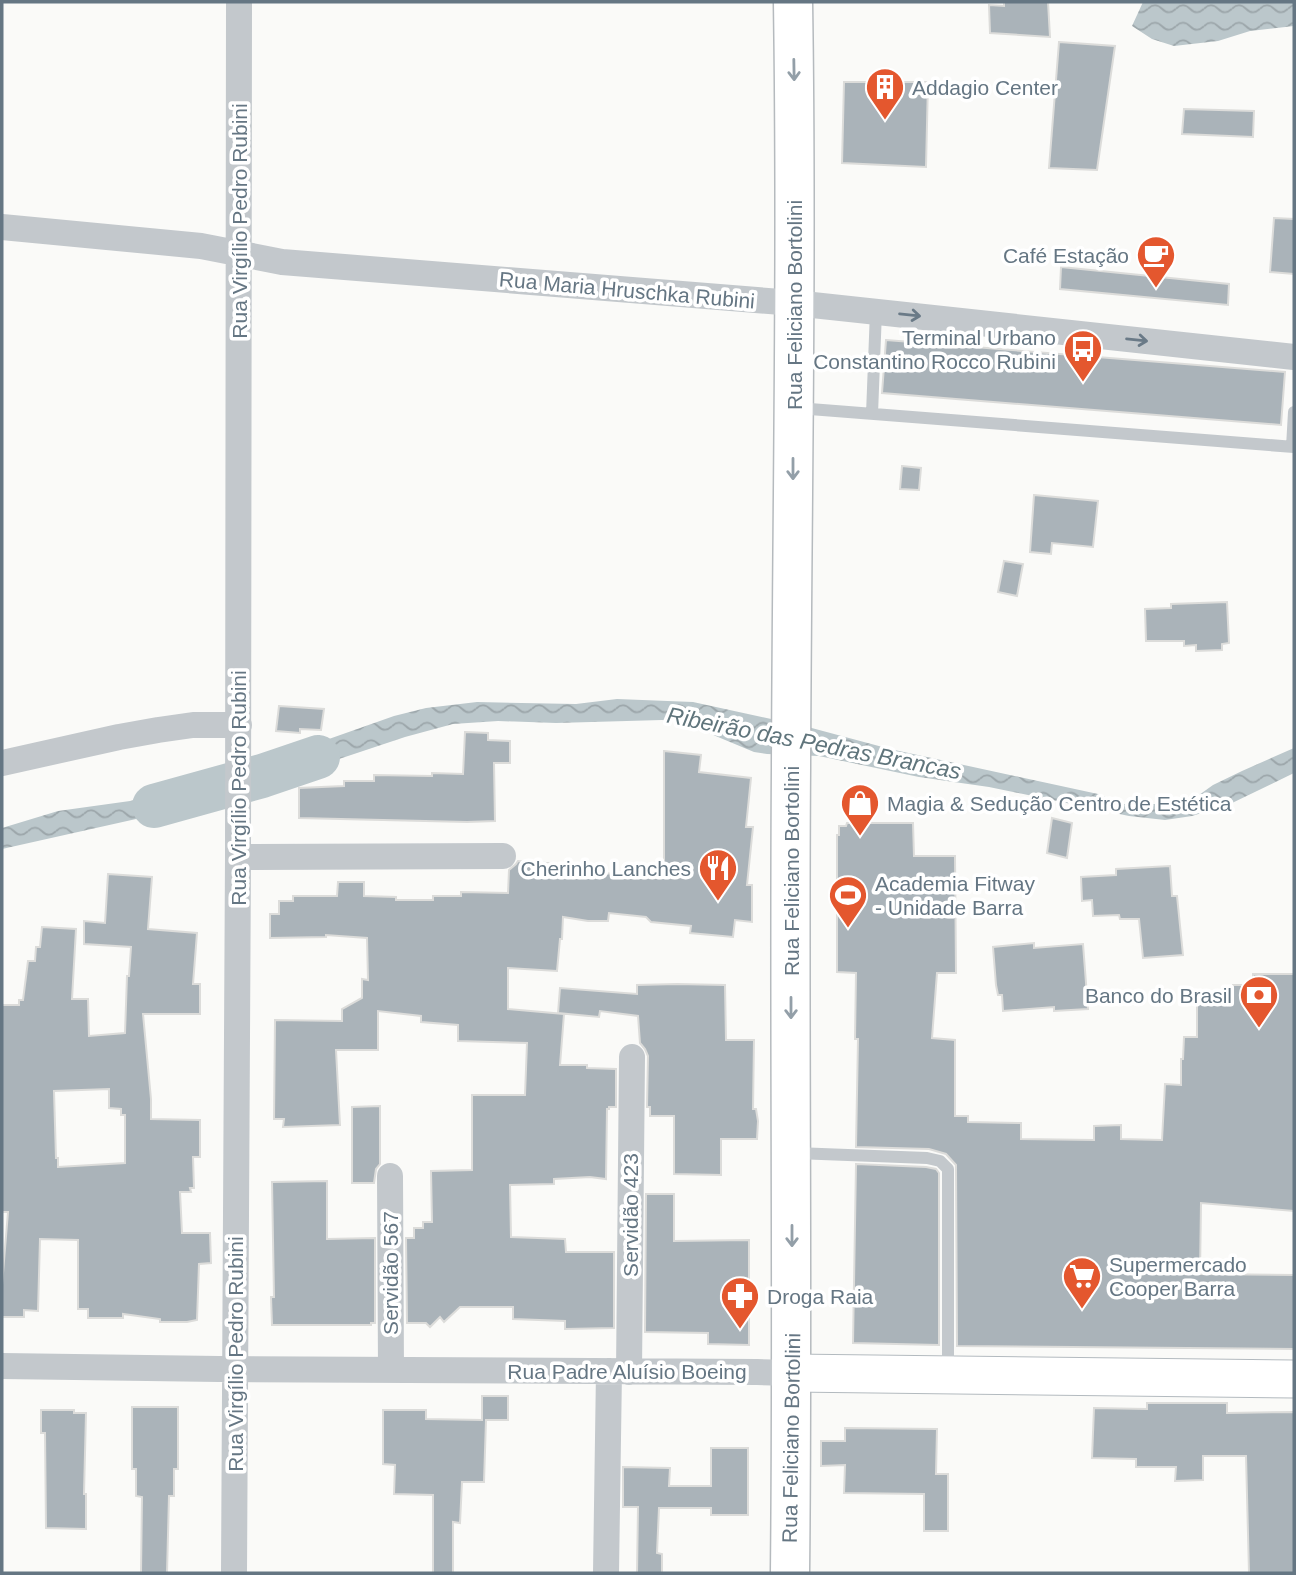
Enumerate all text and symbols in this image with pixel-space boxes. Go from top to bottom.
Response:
one-way arrow [787,58,801,81]
building icon: Addagio Center [864,66,906,121]
place label: Addagio Center [912,76,1058,99]
street label: Rua Virgílio Pedro Rubini [228,103,251,339]
street label: Rua Feliciano Bortolini [783,200,806,410]
cafe icon: Café Estação [1135,234,1177,289]
place label: Café Estação [1003,244,1129,267]
street label: Rua Maria Hruschka Rubini [498,267,756,313]
one-way arrow [899,309,921,322]
place label: Terminal Urbano Constantino Rocco Rubini [813,326,1056,373]
bus stop icon: Terminal Urbano Constantino Rocco Rubini [1062,328,1104,383]
one-way arrow [1125,333,1147,346]
one-way arrow [786,457,800,480]
street label: Rua Virgílio Pedro Rubini [227,670,250,906]
water label: Ribeirão das Pedras Brancas [665,702,964,784]
street label: Rua Feliciano Bortolini [780,766,803,976]
shop icon: Magia & Sedução Centro de Estética [839,782,881,837]
place label: Magia & Sedução Centro de Estética [887,792,1232,815]
restaurant icon: Cherinho Lanches [697,847,739,902]
place label: Cherinho Lanches [521,857,691,880]
place label: Academia Fitway - Unidade Barra [875,872,1035,919]
sports icon: Academia Fitway - Unidade Barra [827,874,869,929]
bank icon: Banco do Brasil [1238,974,1280,1029]
place label: Banco do Brasil [1085,984,1232,1007]
one-way arrow [784,997,798,1020]
street label: Servidão 423 [619,1153,642,1277]
street label: Servidão 567 [379,1211,402,1335]
one-way arrow [785,1224,799,1247]
street label: Rua Virgílio Pedro Rubini [224,1236,247,1472]
place label: Supermercado Cooper Barra [1109,1253,1247,1300]
supermarket icon: Supermercado Cooper Barra [1061,1255,1103,1310]
pharmacy icon: Droga Raia [719,1275,761,1330]
place label: Droga Raia [767,1285,874,1308]
street label: Rua Feliciano Bortolini [778,1333,804,1543]
street label: Rua Padre Aluísio Boeing [507,1360,747,1383]

